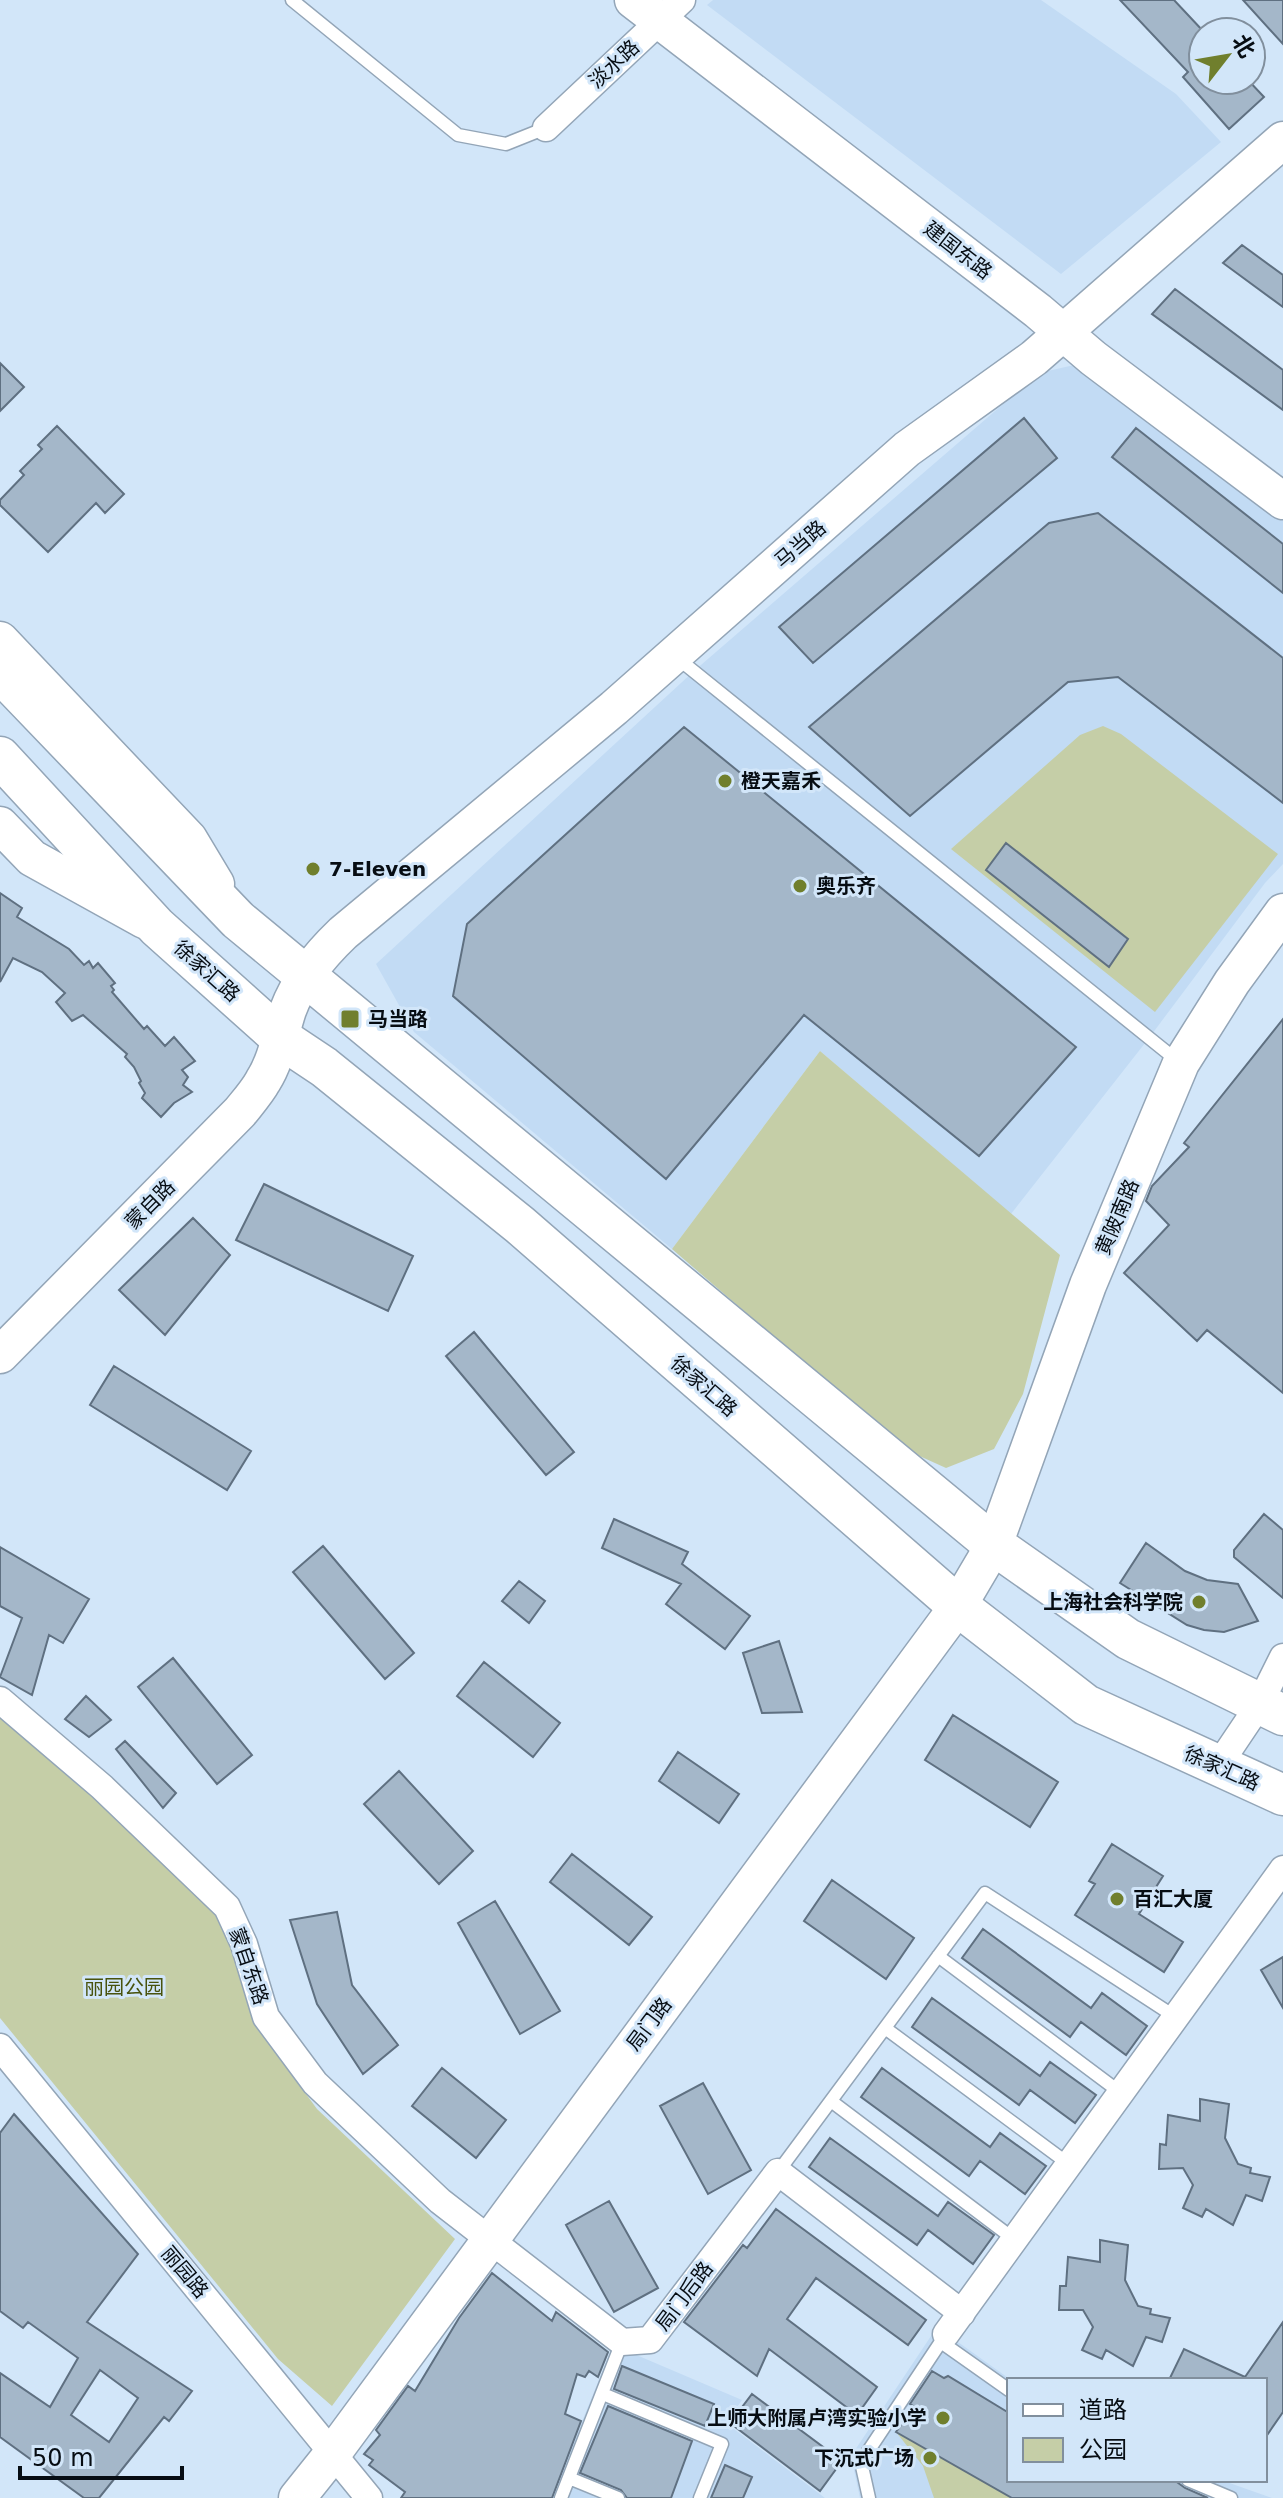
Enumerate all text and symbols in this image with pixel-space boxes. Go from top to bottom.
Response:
north arrow [1187,16,1267,96]
text: 北 [1227,30,1260,62]
street label: 淡水路 [584,35,644,93]
street label: 建国东路 [919,216,997,284]
street label: 马当路 [769,515,831,573]
place label: 橙天嘉禾 [741,769,821,793]
marker: 橙天嘉禾 [716,772,734,790]
place label: 7-Eleven [329,857,426,881]
marker: 7-Eleven [304,860,322,878]
place label: 奥乐齐 [816,874,876,898]
marker: 奥乐齐 [791,877,809,895]
street label: 徐家汇路 [169,935,245,1007]
place label: 马当路 [368,1007,428,1031]
marker: 马当路 [339,1008,361,1030]
street label: 蒙自路 [120,1174,180,1234]
street label: 黄陂南路 [1090,1175,1144,1259]
street label: 徐家汇路 [666,1351,742,1421]
place label: 上海社会科学院 [1043,1590,1183,1614]
marker: 上海社会科学院 [1190,1593,1208,1611]
street label: 徐家汇路 [1181,1741,1263,1795]
place label: 百汇大厦 [1133,1887,1213,1911]
marker: 百汇大厦 [1108,1890,1126,1908]
street label: 蒙自东路 [225,1924,273,2008]
park label: 丽园公园 [84,1975,164,1999]
street label: 局门路 [621,1993,677,2055]
street label: 丽园路 [157,2241,213,2303]
street label: 局门后路 [650,2257,718,2335]
legend [1007,2378,1267,2482]
text: 道路 [1079,2396,1127,2424]
place label: 上师大附属卢湾实验小学 [707,2406,927,2430]
marker: 上师大附属卢湾实验小学 [934,2409,952,2427]
scale bar [20,2430,182,2480]
text: 公园 [1079,2436,1127,2464]
text: 50 m [32,2444,94,2472]
place label: 下沉式广场 [814,2446,914,2470]
marker: 下沉式广场 [921,2449,939,2467]

